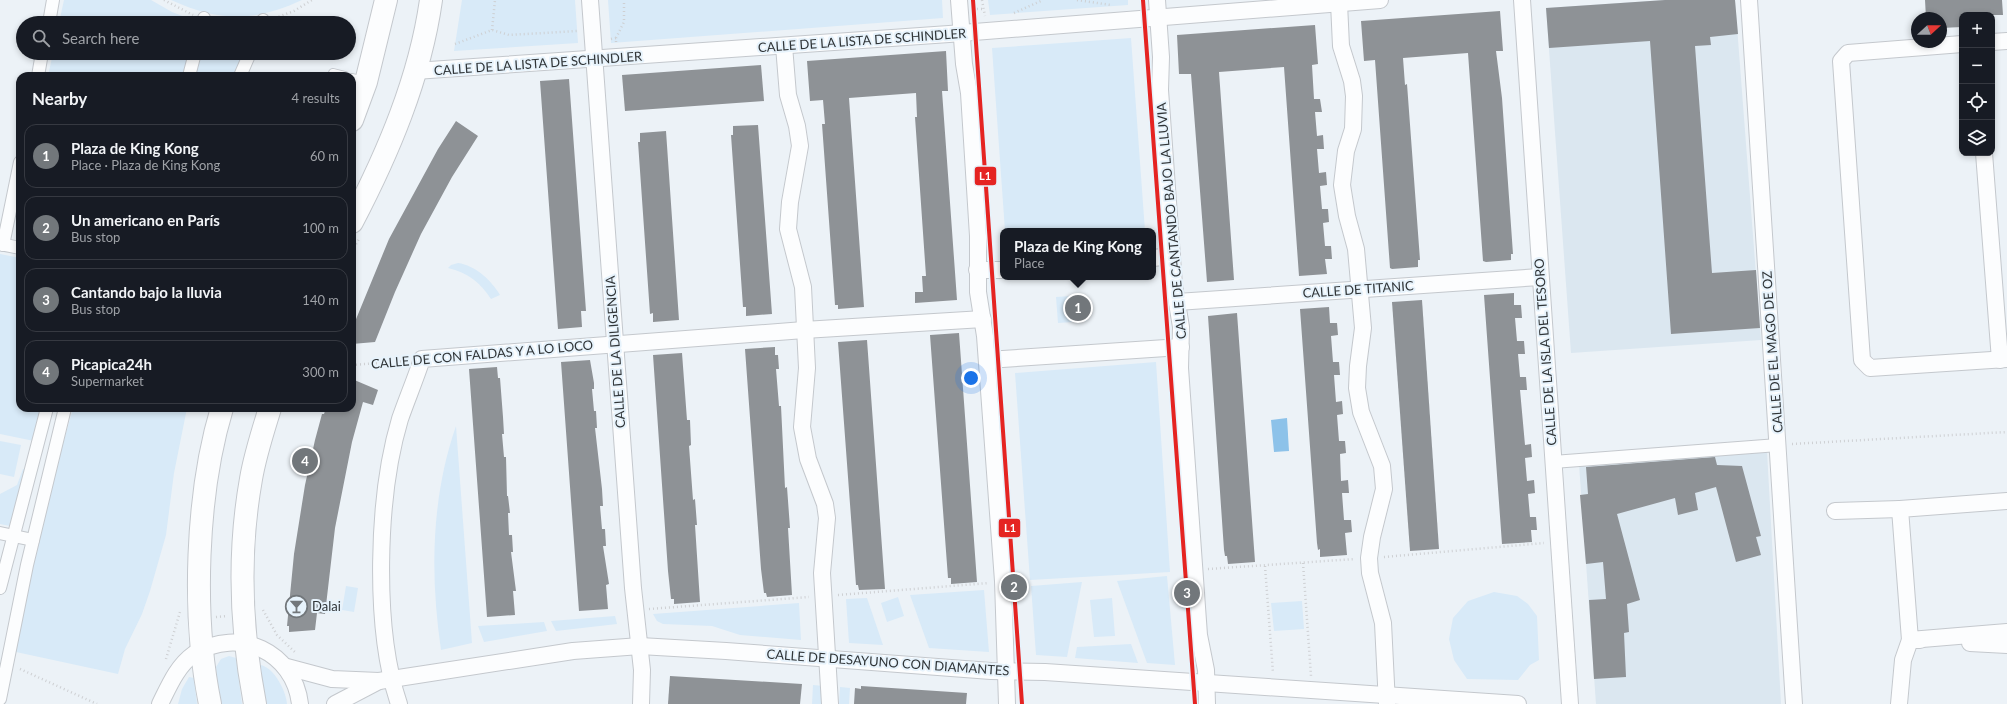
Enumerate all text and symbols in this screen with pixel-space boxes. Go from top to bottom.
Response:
north arrow [1911,12,1947,48]
map controls [1959,12,1995,156]
button: + [1959,12,1995,48]
search box [16,16,356,60]
street label: CALLE DE LA LISTA DE SCHINDLER [757,25,968,55]
icon: search [30,27,52,49]
text: Search here [62,29,139,47]
street label: CALLE DE LA LISTA DE SCHINDLER [433,48,644,78]
button: − [1959,48,1995,84]
button: locate [1959,84,1995,120]
text: Nearby [32,88,87,109]
text: 4 results [292,90,340,106]
street label: CALLE DE CANTANDO BAJO LA LLUVIA [1153,102,1189,340]
button: layers [1959,120,1995,156]
text: Plaza de King Kong [71,139,199,157]
text: 1 [42,148,50,164]
text: 60 m [310,148,339,164]
text: Place · Plaza de King Kong [71,157,220,173]
line badge: L1 [974,166,997,186]
text: L1 [979,169,991,182]
text: Un americano en París [71,211,220,229]
text: 2 [42,220,50,236]
text: 100 m [302,220,339,236]
popup [1000,228,1156,280]
text: Bus stop [71,229,120,245]
text: Plaza de King Kong [1014,237,1142,255]
text: Place [1014,255,1044,271]
street label: CALLE DE LA ISLA DEL TESORO [1530,258,1560,446]
street label: CALLE DE EL MAGO DE OZ [1758,270,1786,433]
street label: CALLE DE LA DILIGENCIA [602,275,628,429]
street label: CALLE DE TITANIC [1302,277,1414,301]
text: Cantando bajo la lluvia [71,283,222,301]
text: 3 [42,292,50,308]
text: 140 m [302,292,339,308]
pin: 1 [1065,293,1091,323]
text: Bus stop [71,301,120,317]
street label: CALLE DE CON FALDAS Y A LO LOCO [370,336,594,372]
text: Picapica24h [71,355,152,373]
text: 4 [42,364,50,380]
text: 300 m [302,364,339,380]
your location [961,368,981,388]
text: Supermarket [71,373,144,389]
pin: 4 [292,446,318,476]
line badge: L1 [998,518,1021,538]
text: L1 [1004,521,1016,534]
pin: 2 [1001,572,1027,602]
pin: 3 [1174,578,1200,608]
bar icon: Dalai [283,593,309,619]
place label: Dalai [312,598,341,614]
street label: CALLE DE DESAYUNO CON DIAMANTES [766,646,1010,678]

